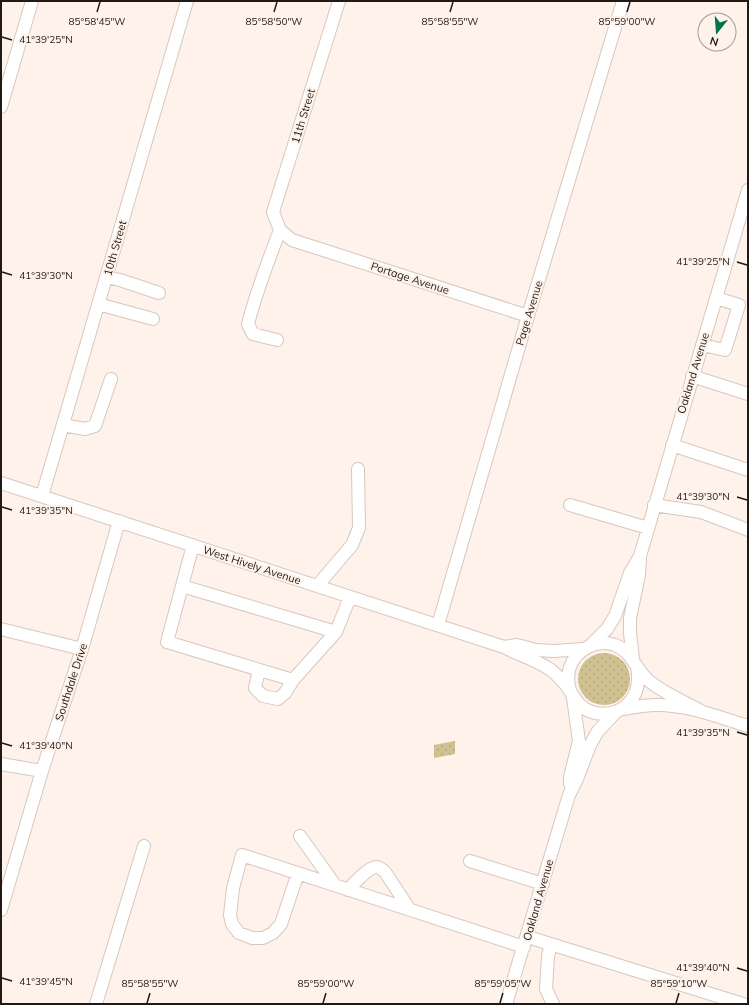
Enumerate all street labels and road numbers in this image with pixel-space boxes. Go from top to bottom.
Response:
street label: 11th Street [288,87,318,145]
street label: 10th Street [100,219,130,277]
street label: Portage Avenue [369,259,451,297]
street label: Page Avenue [512,279,546,347]
street label: Oakland Avenue [674,331,712,415]
street label: West Hively Avenue [201,543,303,587]
street label: Southdale Drive [52,641,90,723]
street label: Oakland Avenue [520,858,556,942]

